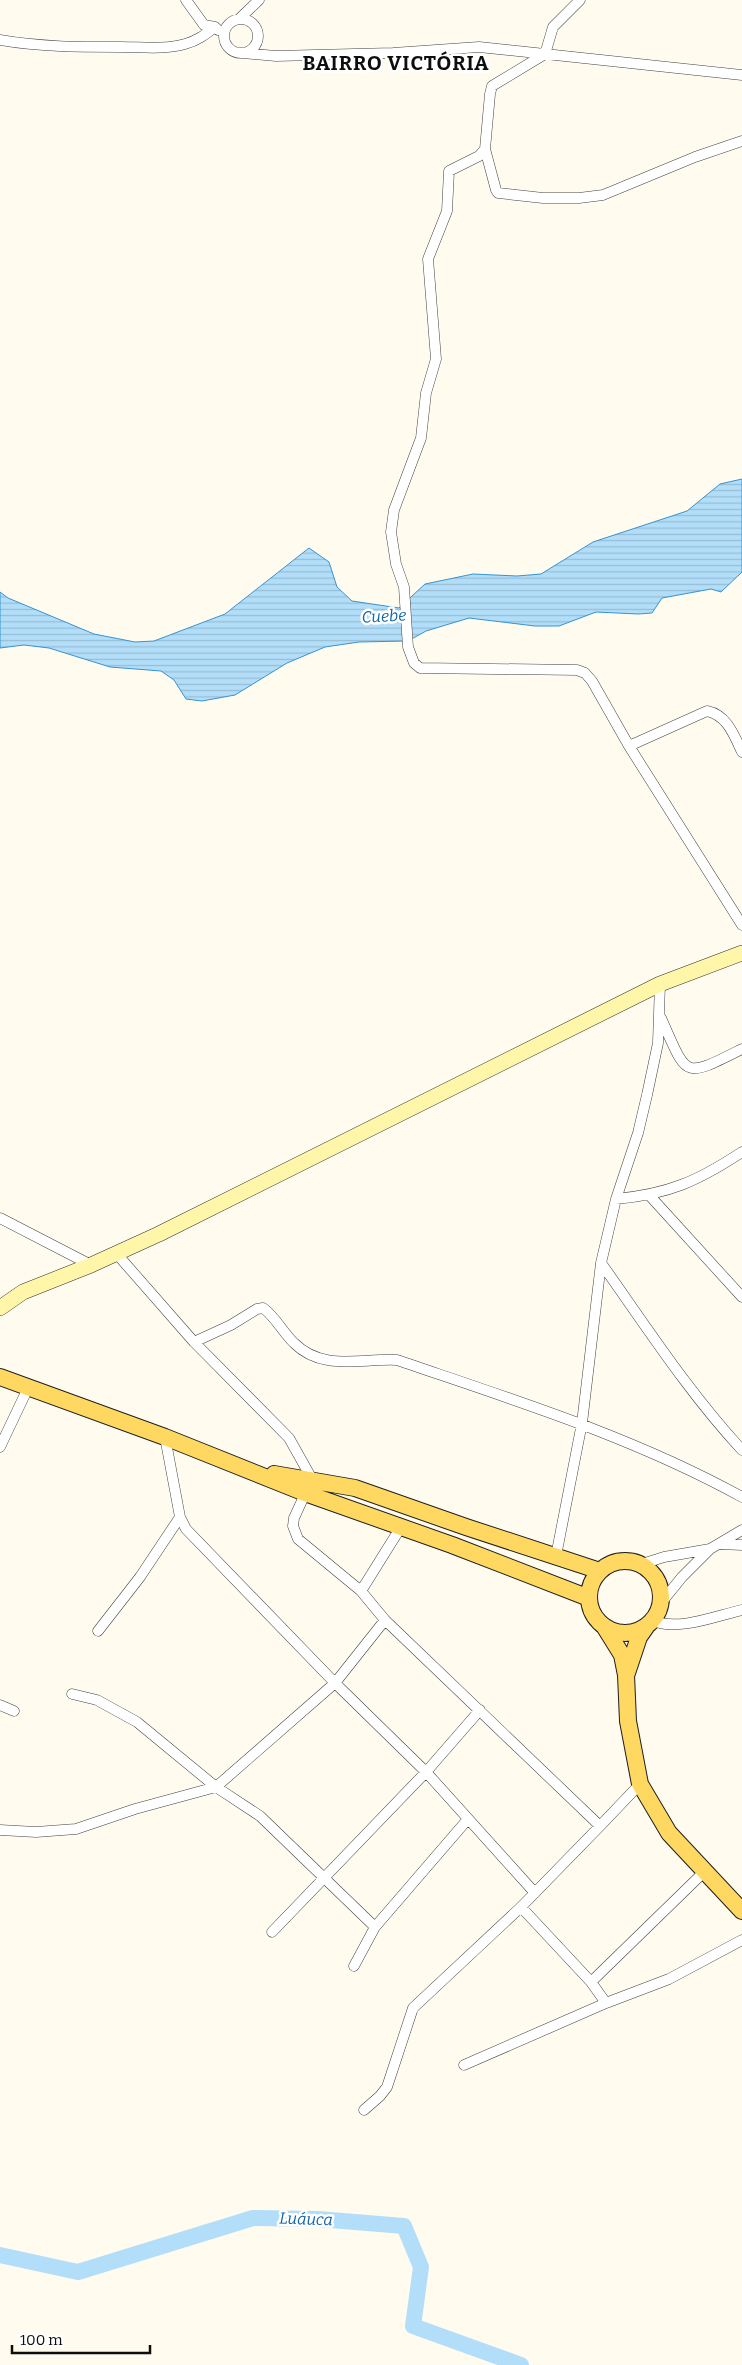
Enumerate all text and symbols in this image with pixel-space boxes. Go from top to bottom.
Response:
district label: BAIRRO VICTÓRIA [302,51,490,75]
water label: Cuebe [361,605,407,627]
water label: Luáuca [279,2209,333,2229]
scale bar [12,2322,150,2354]
text: 100 m [20,2331,63,2349]

